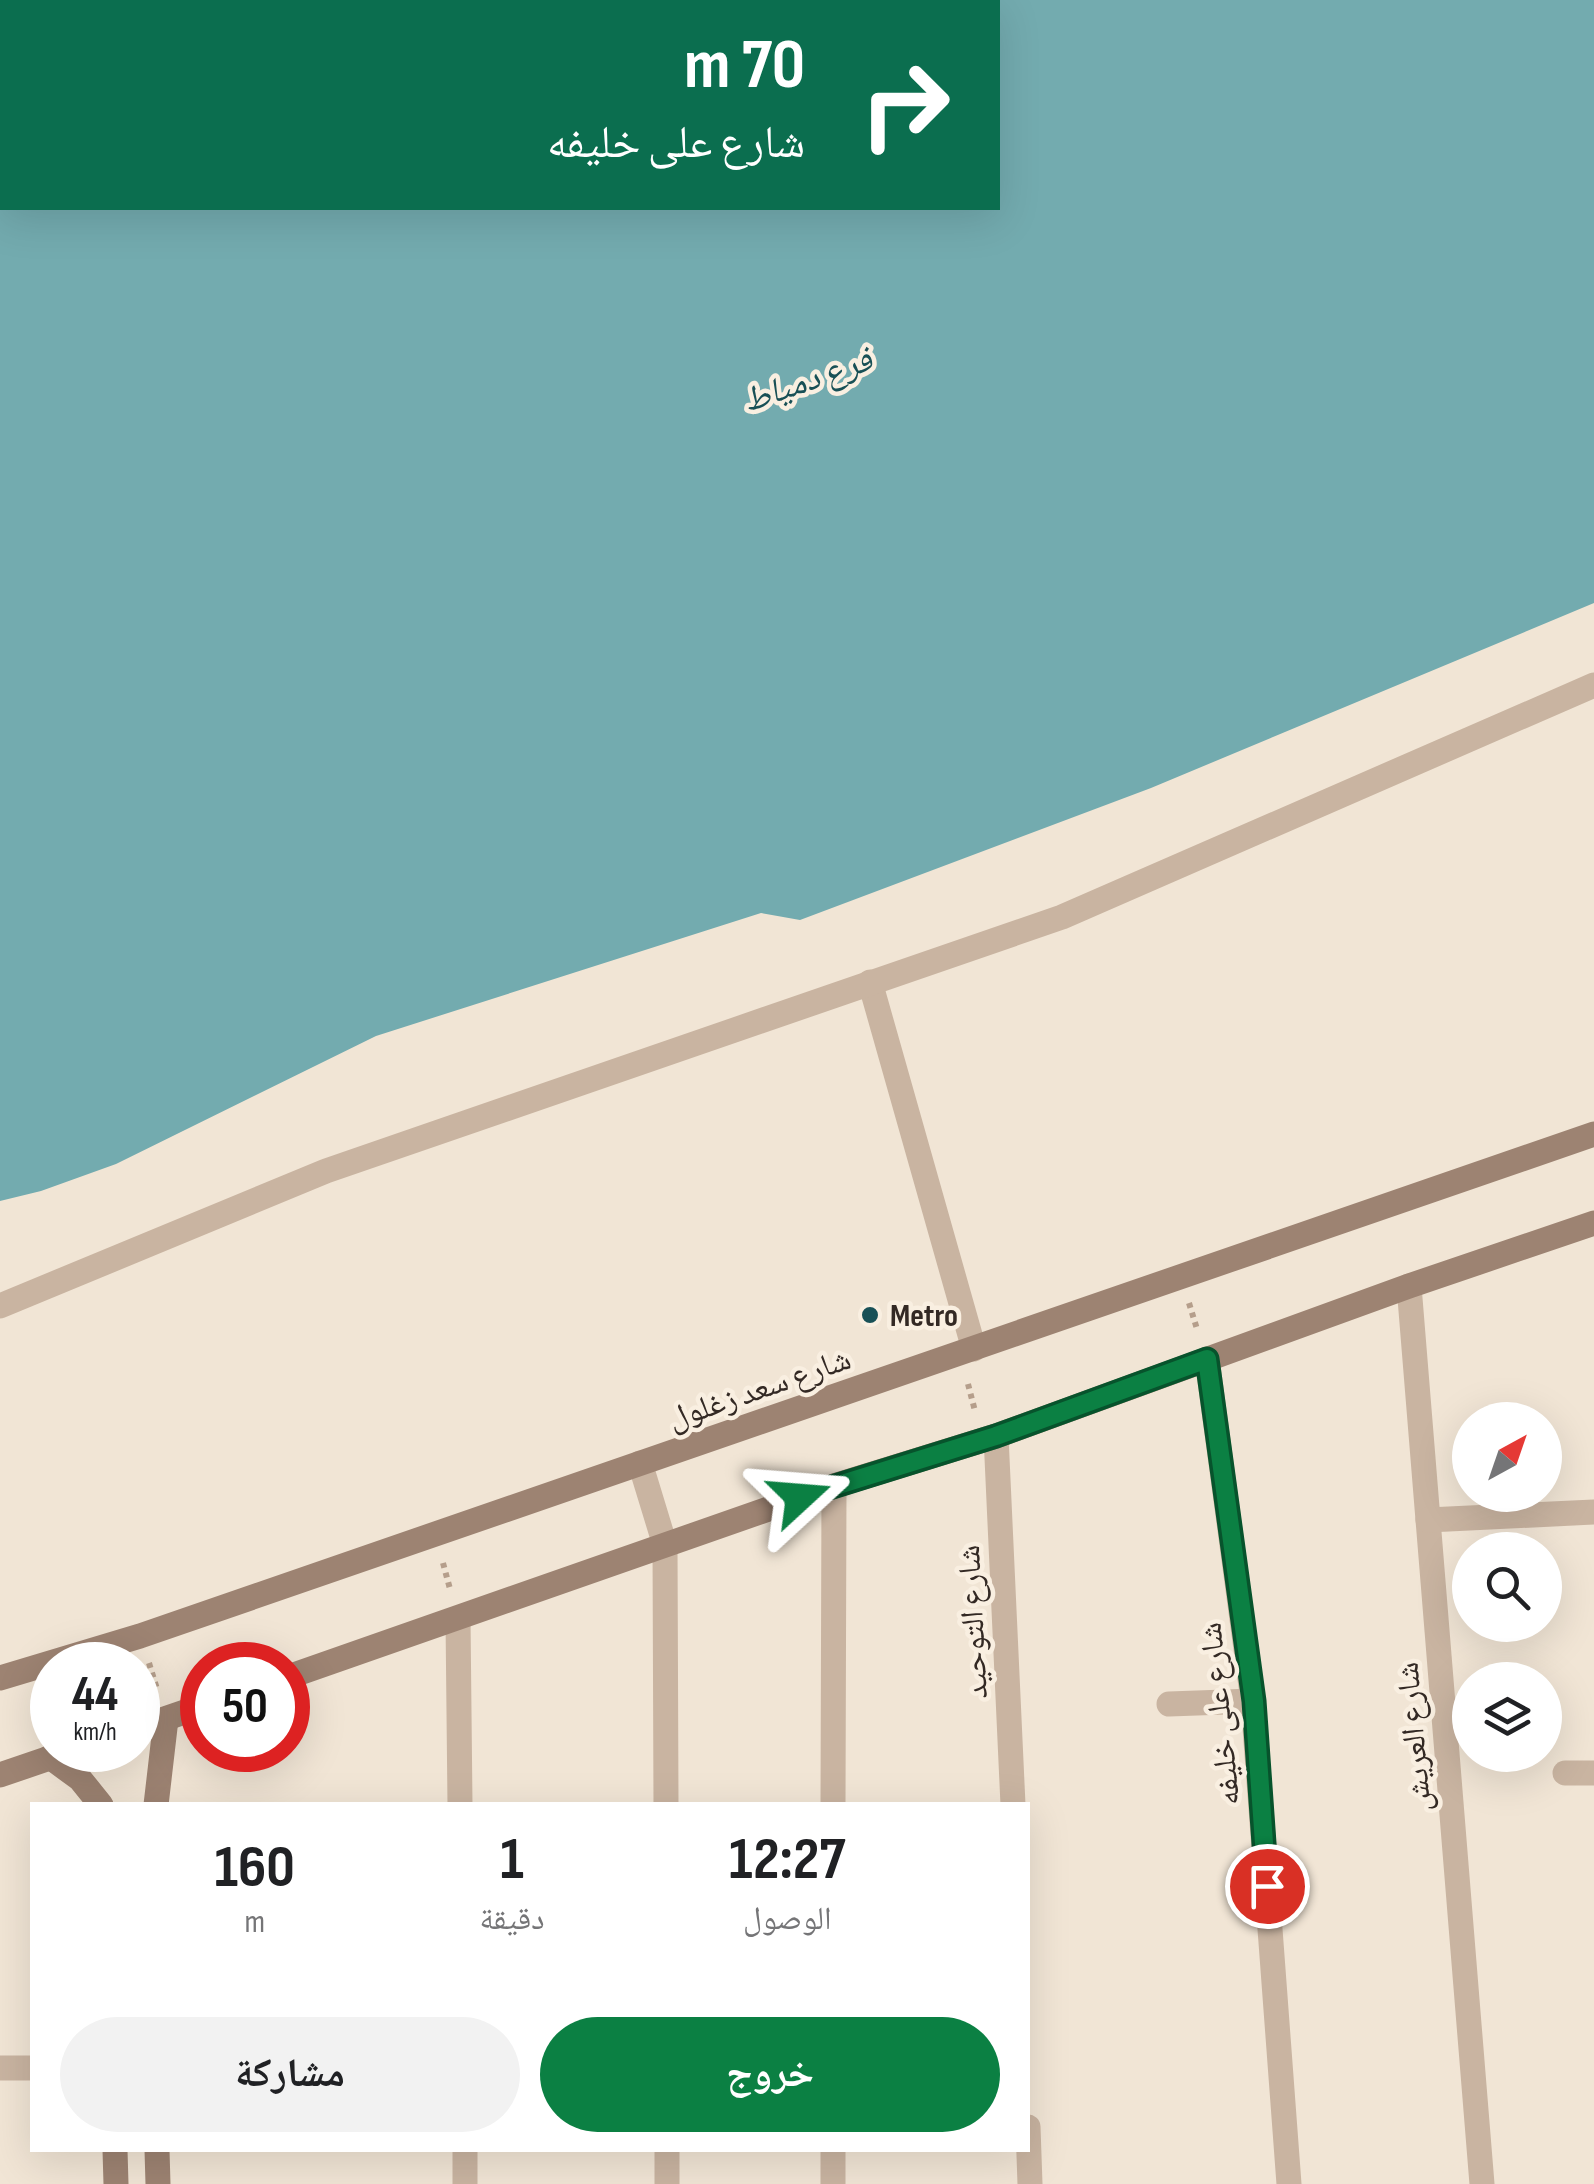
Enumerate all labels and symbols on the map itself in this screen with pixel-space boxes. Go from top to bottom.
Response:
water label: فرع دمياط [737,338,879,423]
place label: Metro [890,1297,958,1336]
marker: Metro [859,1304,881,1326]
street label: شارع سعد زغلول [663,1340,856,1439]
north arrow [1452,1402,1562,1512]
position arrow [748,1445,852,1549]
street label: شارع التوحيد [950,1544,997,1700]
street label: شارع على خليفه [1192,1621,1249,1807]
speed limit sign: 50 [180,1642,310,1772]
street label: شارع العريش [1389,1660,1440,1813]
pin [1225,1844,1310,1929]

